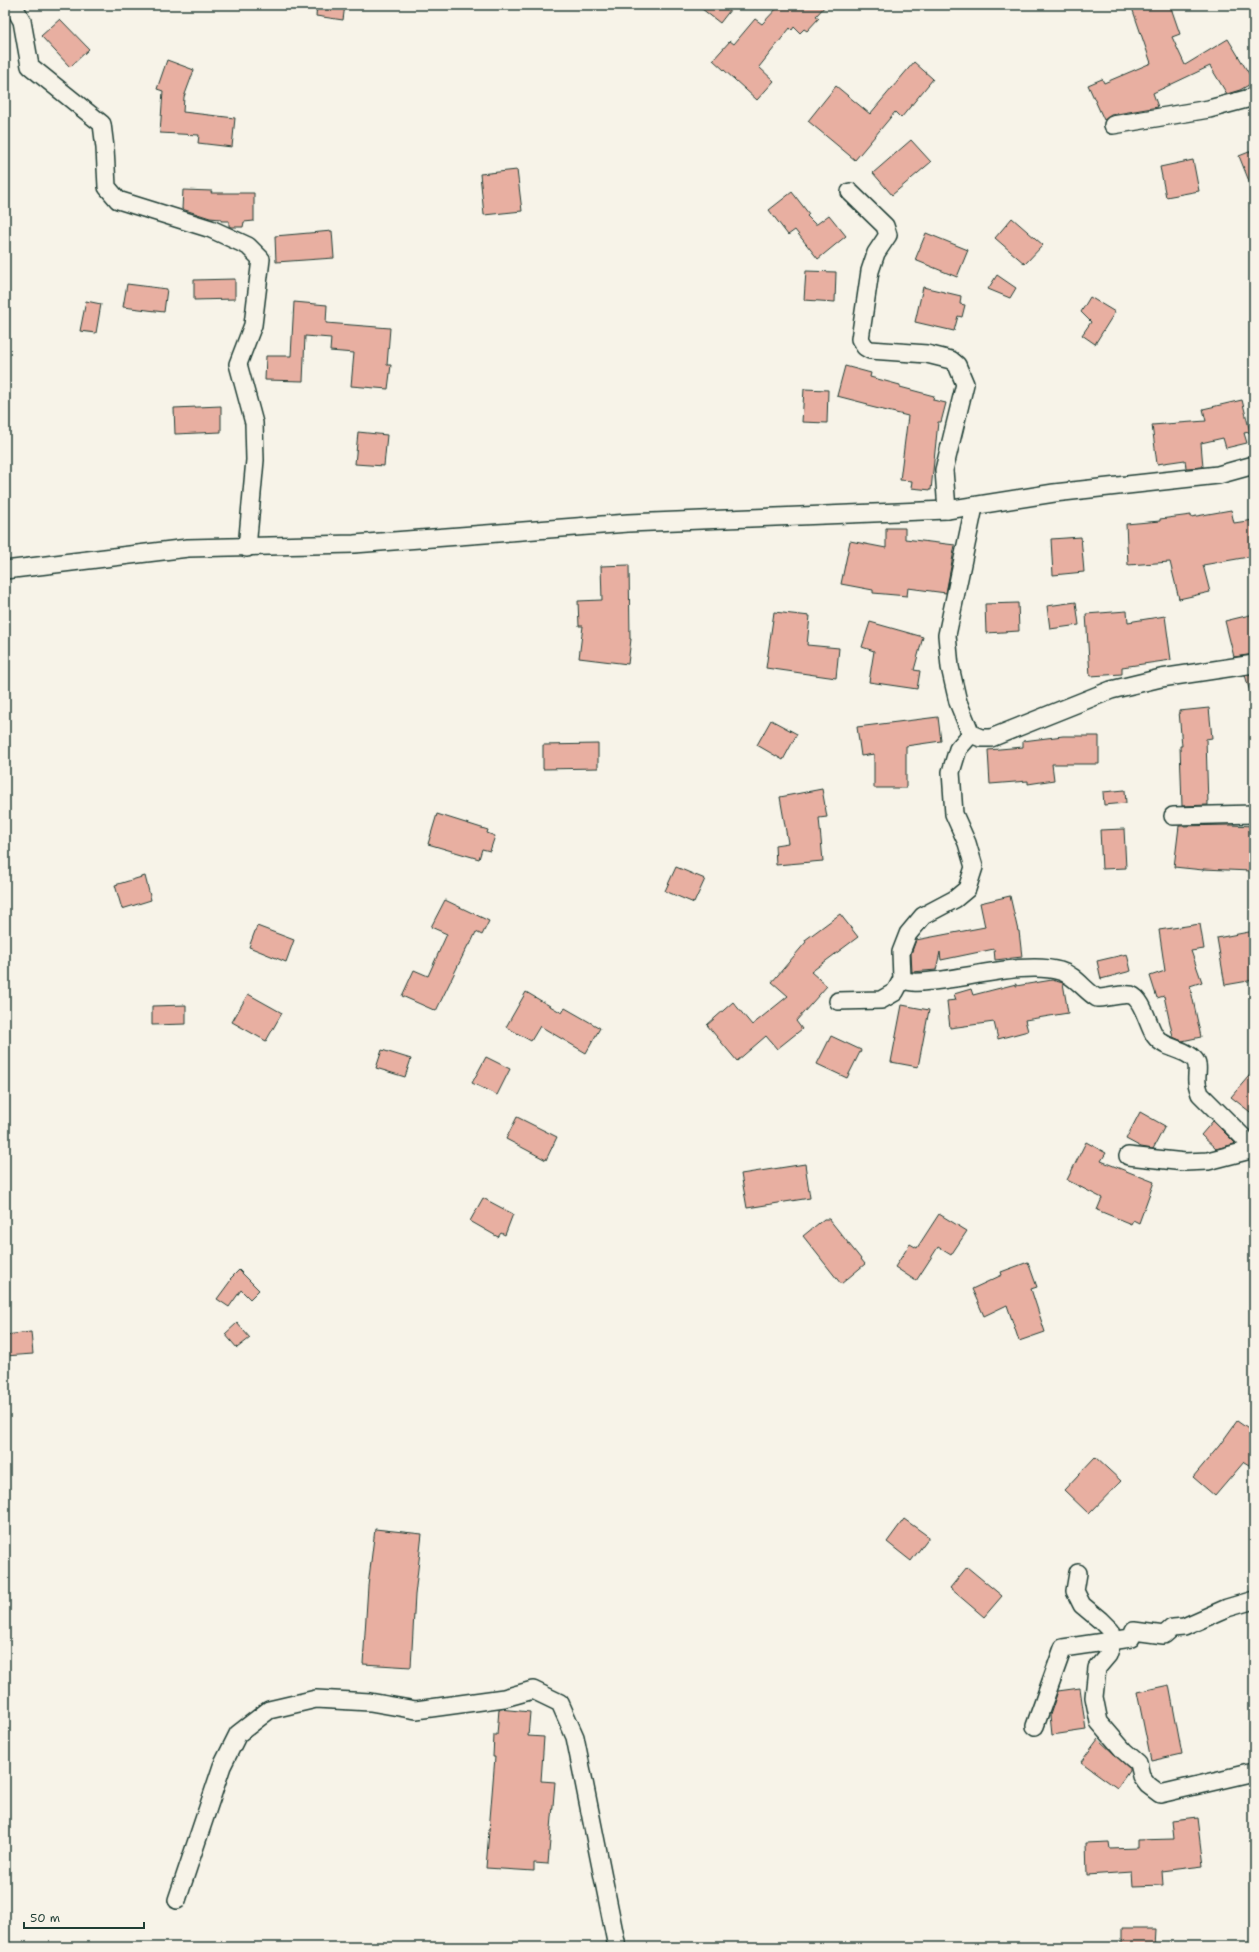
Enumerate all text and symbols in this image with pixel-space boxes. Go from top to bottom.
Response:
scale bar [24,1904,144,1930]
text: 50 m [30,1910,60,1926]

